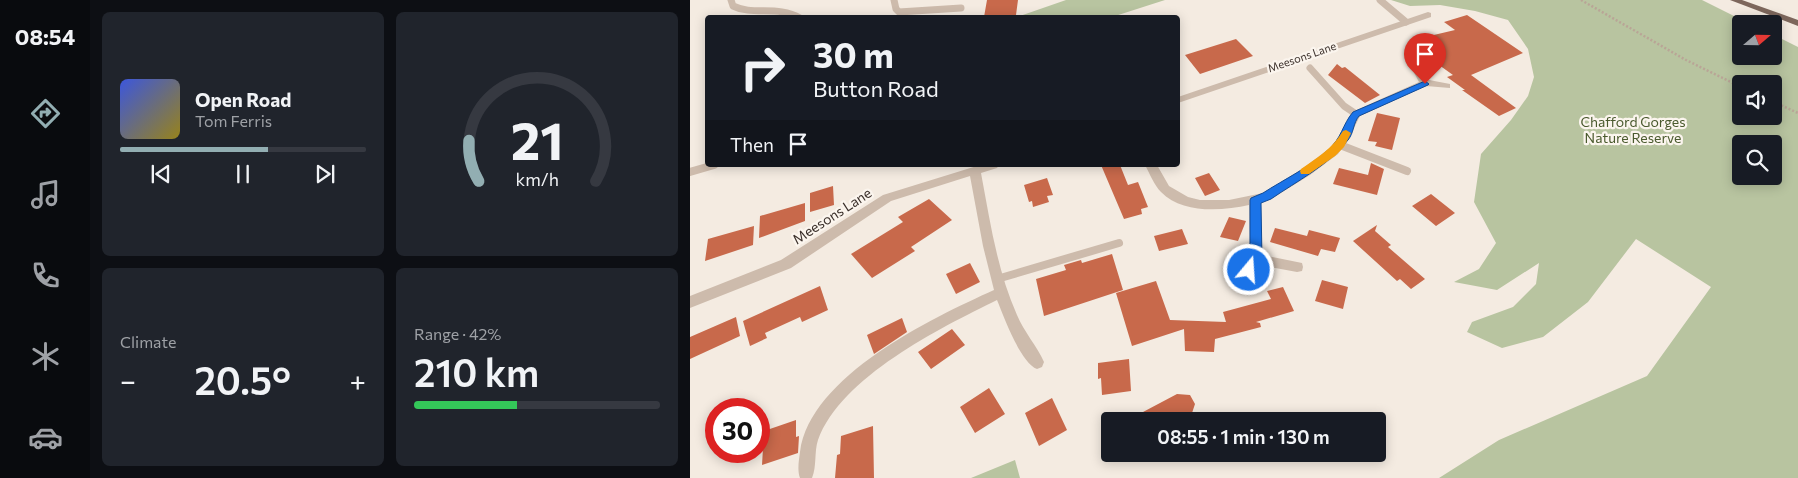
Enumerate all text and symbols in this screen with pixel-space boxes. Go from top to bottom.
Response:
north arrow [1732,15,1782,65]
map controls [1732,15,1782,185]
text: 08:54 [15,23,75,50]
text: 30 m [813,32,894,75]
pin [1404,33,1446,84]
icon: right [730,35,795,100]
street label: Meesons Lane [1266,39,1338,74]
icon: arrive [1411,40,1439,68]
text: Button Road [813,75,939,102]
button: sound [1732,75,1782,125]
text: Open Road [195,88,291,111]
icon: directions [28,96,63,131]
text: 21 [510,107,564,171]
text: Tom Ferris [195,111,272,130]
park label: Chafford Gorges Nature Reserve [1580,113,1686,146]
icon: arrive [784,130,812,158]
text: Then [730,133,774,156]
button: search [1732,135,1782,185]
icon: previous [147,160,175,188]
icon: pause [229,160,257,188]
icon: next [311,160,339,188]
text: km/h [515,168,559,190]
icon: music [28,177,63,212]
street label: Meesons Lane [789,184,874,247]
position arrow [1222,243,1274,295]
icon: phone [28,258,63,293]
text: Range · 42% [414,324,501,343]
text: Climate [120,332,176,351]
icon: climate [28,339,63,374]
text: 210 km [414,348,539,395]
text: 20.5° [195,356,291,403]
text: − [120,363,136,397]
text: + [350,363,366,397]
speed limit sign: 30 [705,398,770,463]
icon: car [28,420,63,455]
text: 08:55 · 1 min · 130 m [1157,425,1330,448]

